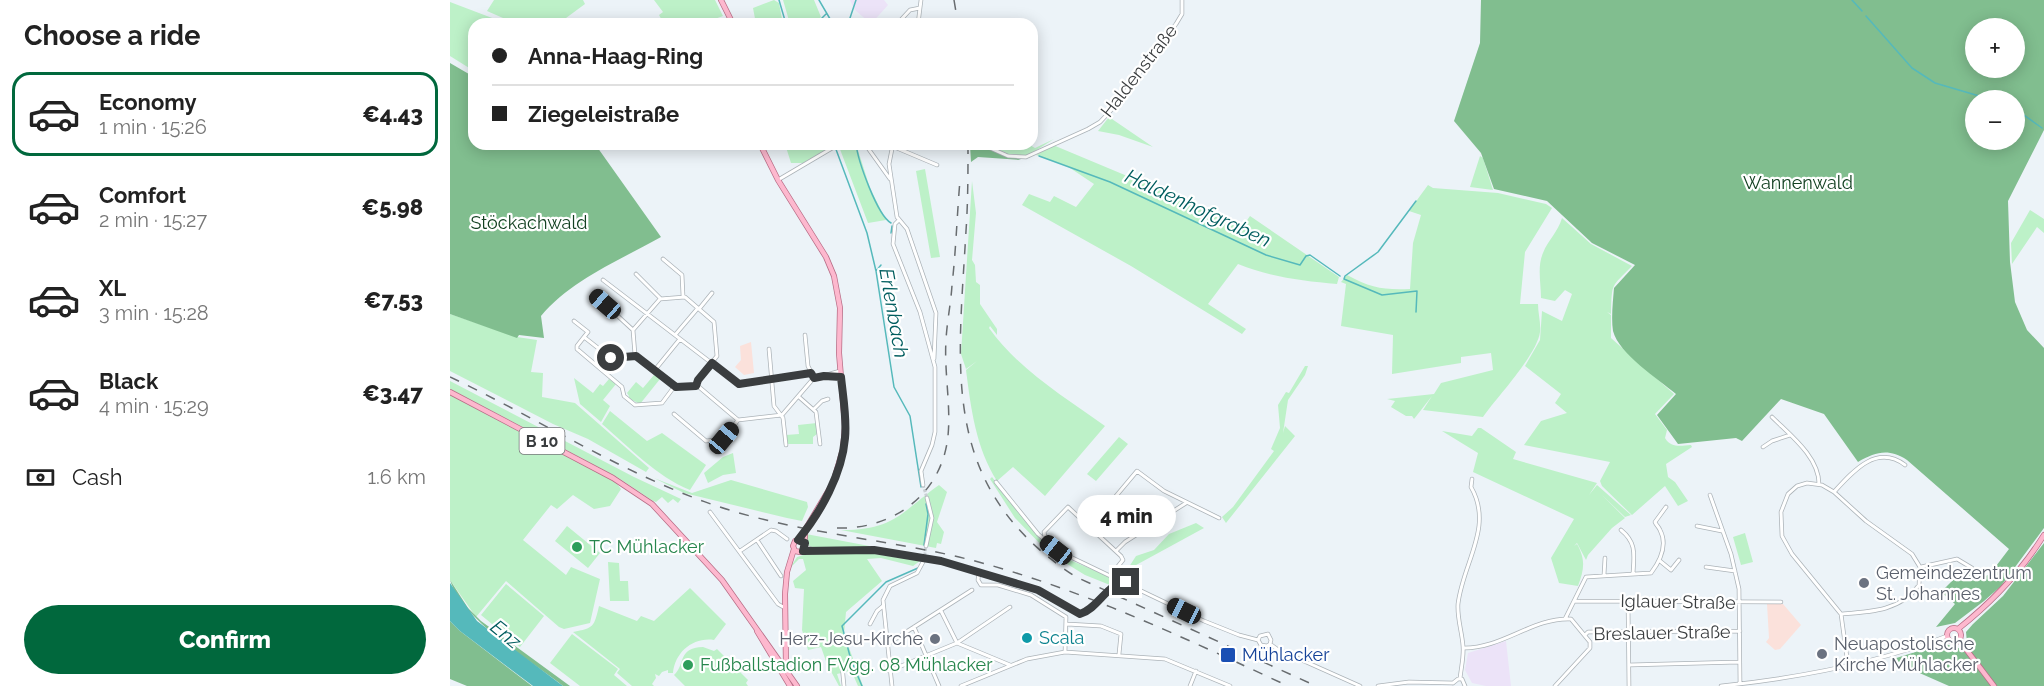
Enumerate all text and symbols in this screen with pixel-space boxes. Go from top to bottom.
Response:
map controls [1965,18,2025,150]
button: + [1965,18,2025,78]
text: Choose a ride [24,20,200,51]
street label: Haldenstraße [1096,20,1181,121]
text: Anna-Haag-Ring [528,43,703,69]
icon: car [27,87,81,141]
text: Economy [99,89,197,115]
button: − [1965,90,2025,150]
text: €4.43 [362,101,423,127]
text: Ziegeleistraße [528,101,679,127]
text: 1 min · 15:26 [99,115,207,139]
water label: Haldenhofgraben [1121,164,1275,252]
park label: Wannenwald [1743,172,1853,193]
icon: car [27,180,81,234]
text: Comfort [99,182,186,208]
text: €5.98 [362,194,423,220]
text: 2 min · 15:27 [99,208,207,232]
park label: Stöckachwald [470,212,588,233]
water label: Erlenbach [874,266,914,360]
icon: car [27,273,81,327]
text: XL [99,275,126,301]
car [586,285,624,323]
text: €7.53 [364,287,423,313]
text: 3 min · 15:28 [99,301,209,325]
route start [597,344,624,371]
icon: car [27,366,81,420]
text: Black [99,368,158,394]
text: €3.47 [362,380,423,406]
text: 4 min · 15:29 [99,394,209,418]
car [706,418,742,458]
road number: B 10 [520,428,565,454]
icon: cash [24,461,57,494]
text: Cash [72,464,123,490]
text: 1.6 km [368,465,426,489]
callout: 4 min [1076,495,1176,537]
text: 4 min [1100,504,1153,528]
car [1036,532,1076,568]
place label: TC Mühlacker [589,536,705,557]
marker: TC Mühlacker [570,540,584,554]
place label: Gemeindezentrum St. Johannes [1876,562,2032,604]
route end [1112,568,1139,595]
marker: Gemeindezentrum St. Johannes [1857,576,1871,590]
street label: Iglauer Straße [1620,590,1736,613]
car [1164,595,1204,627]
button: Confirm [24,605,426,674]
water label: Enz [486,615,527,654]
street label: Breslauer Straße [1593,621,1731,644]
place label: Scala [1039,627,1084,648]
place label: Herz-Jesu-Kirche [779,628,923,649]
marker: Scala [1020,631,1034,645]
marker: Herz-Jesu-Kirche [928,632,942,646]
place label: Neuapostolische Kirche Mühlacker [1834,633,1979,675]
place label: Mühlacker [1242,644,1330,665]
marker: Mühlacker [1219,646,1237,664]
marker: Neuapostolische Kirche Mühlacker [1815,647,1829,661]
place label: Fußballstadion FVgg. 08 Mühlacker [700,654,993,675]
marker: Fußballstadion FVgg. 08 Mühlacker [681,658,695,672]

